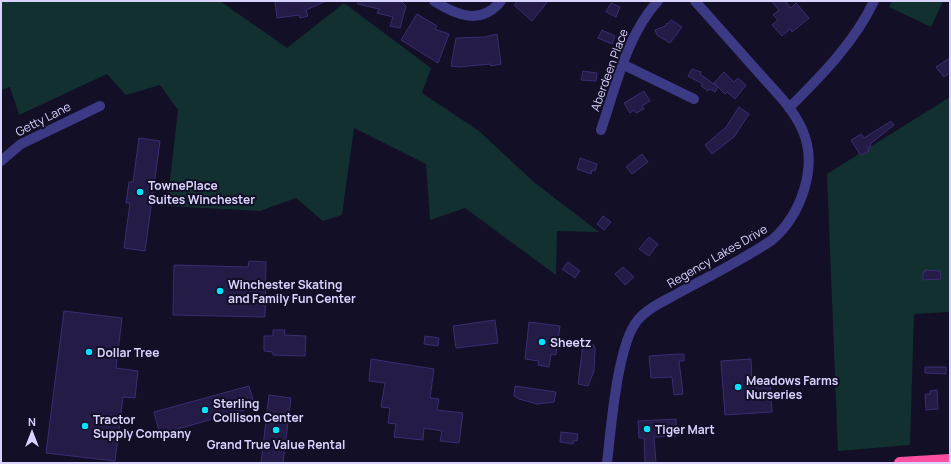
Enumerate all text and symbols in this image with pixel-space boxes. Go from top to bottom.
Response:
street label: Aberdeen Place [586,26,632,114]
street label: Getty Lane [12,98,74,140]
place label: TownePlace Suites Winchester [148,177,255,208]
marker: TownePlace Suites Winchester [135,187,145,197]
street label: Regency Lakes Drive [664,220,770,292]
place label: Winchester Skating and Family Fun Center [228,276,356,307]
marker: Winchester Skating and Family Fun Center [215,286,225,296]
place label: Sheetz [550,334,591,351]
marker: Sheetz [537,337,547,347]
place label: Dollar Tree [97,344,159,361]
marker: Dollar Tree [84,347,94,357]
place label: Meadows Farms Nurseries [746,372,839,403]
marker: Meadows Farms Nurseries [733,382,743,392]
place label: Sterling Collison Center [213,395,304,426]
marker: Sterling Collison Center [200,405,210,415]
place label: Tractor Supply Company [93,411,191,442]
north arrow [12,412,52,452]
text: N [28,414,36,429]
marker: Tractor Supply Company [80,421,90,431]
place label: Tiger Mart [655,421,715,438]
marker: Tiger Mart [642,424,652,434]
marker: Grand True Value Rental [271,425,281,435]
place label: Grand True Value Rental [207,436,345,453]

